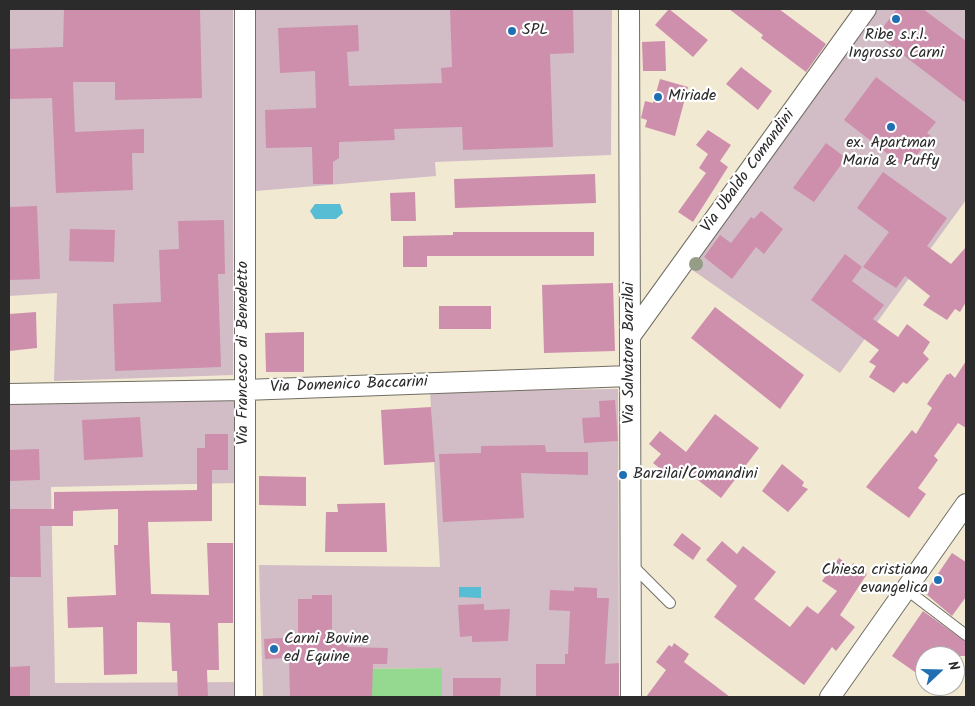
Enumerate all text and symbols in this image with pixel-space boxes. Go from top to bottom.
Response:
marker: Ribe s.r.l. Ingrosso Carni [890,13,902,25]
place label: SPL [522,21,548,41]
marker: SPL [506,25,518,37]
place label: Ribe s.r.l. Ingrosso Carni [848,26,944,64]
place label: Miriade [668,87,716,107]
marker: Miriade [652,91,664,103]
street label: Via Ubaldo Comandini [698,107,800,237]
marker: ex. Apartman Maria & Puffy [885,121,897,133]
place label: ex. Apartman Maria & Puffy [843,134,939,172]
street label: Via Francesco di Benedetto [234,261,254,445]
street label: Via Salvatore Barzilai [620,282,640,424]
street label: Via Domenico Baccarini [270,374,428,398]
place label: Barzilai/Comandini [633,465,757,485]
marker: Barzilai/Comandini [617,469,629,481]
place label: Chiesa cristiana evangelica [822,561,928,599]
marker: Chiesa cristiana evangelica [932,574,944,586]
place label: Carni Bovine ed Equine [284,630,369,668]
marker: Carni Bovine ed Equine [268,643,280,655]
north arrow [915,646,965,696]
text: N [941,658,965,674]

